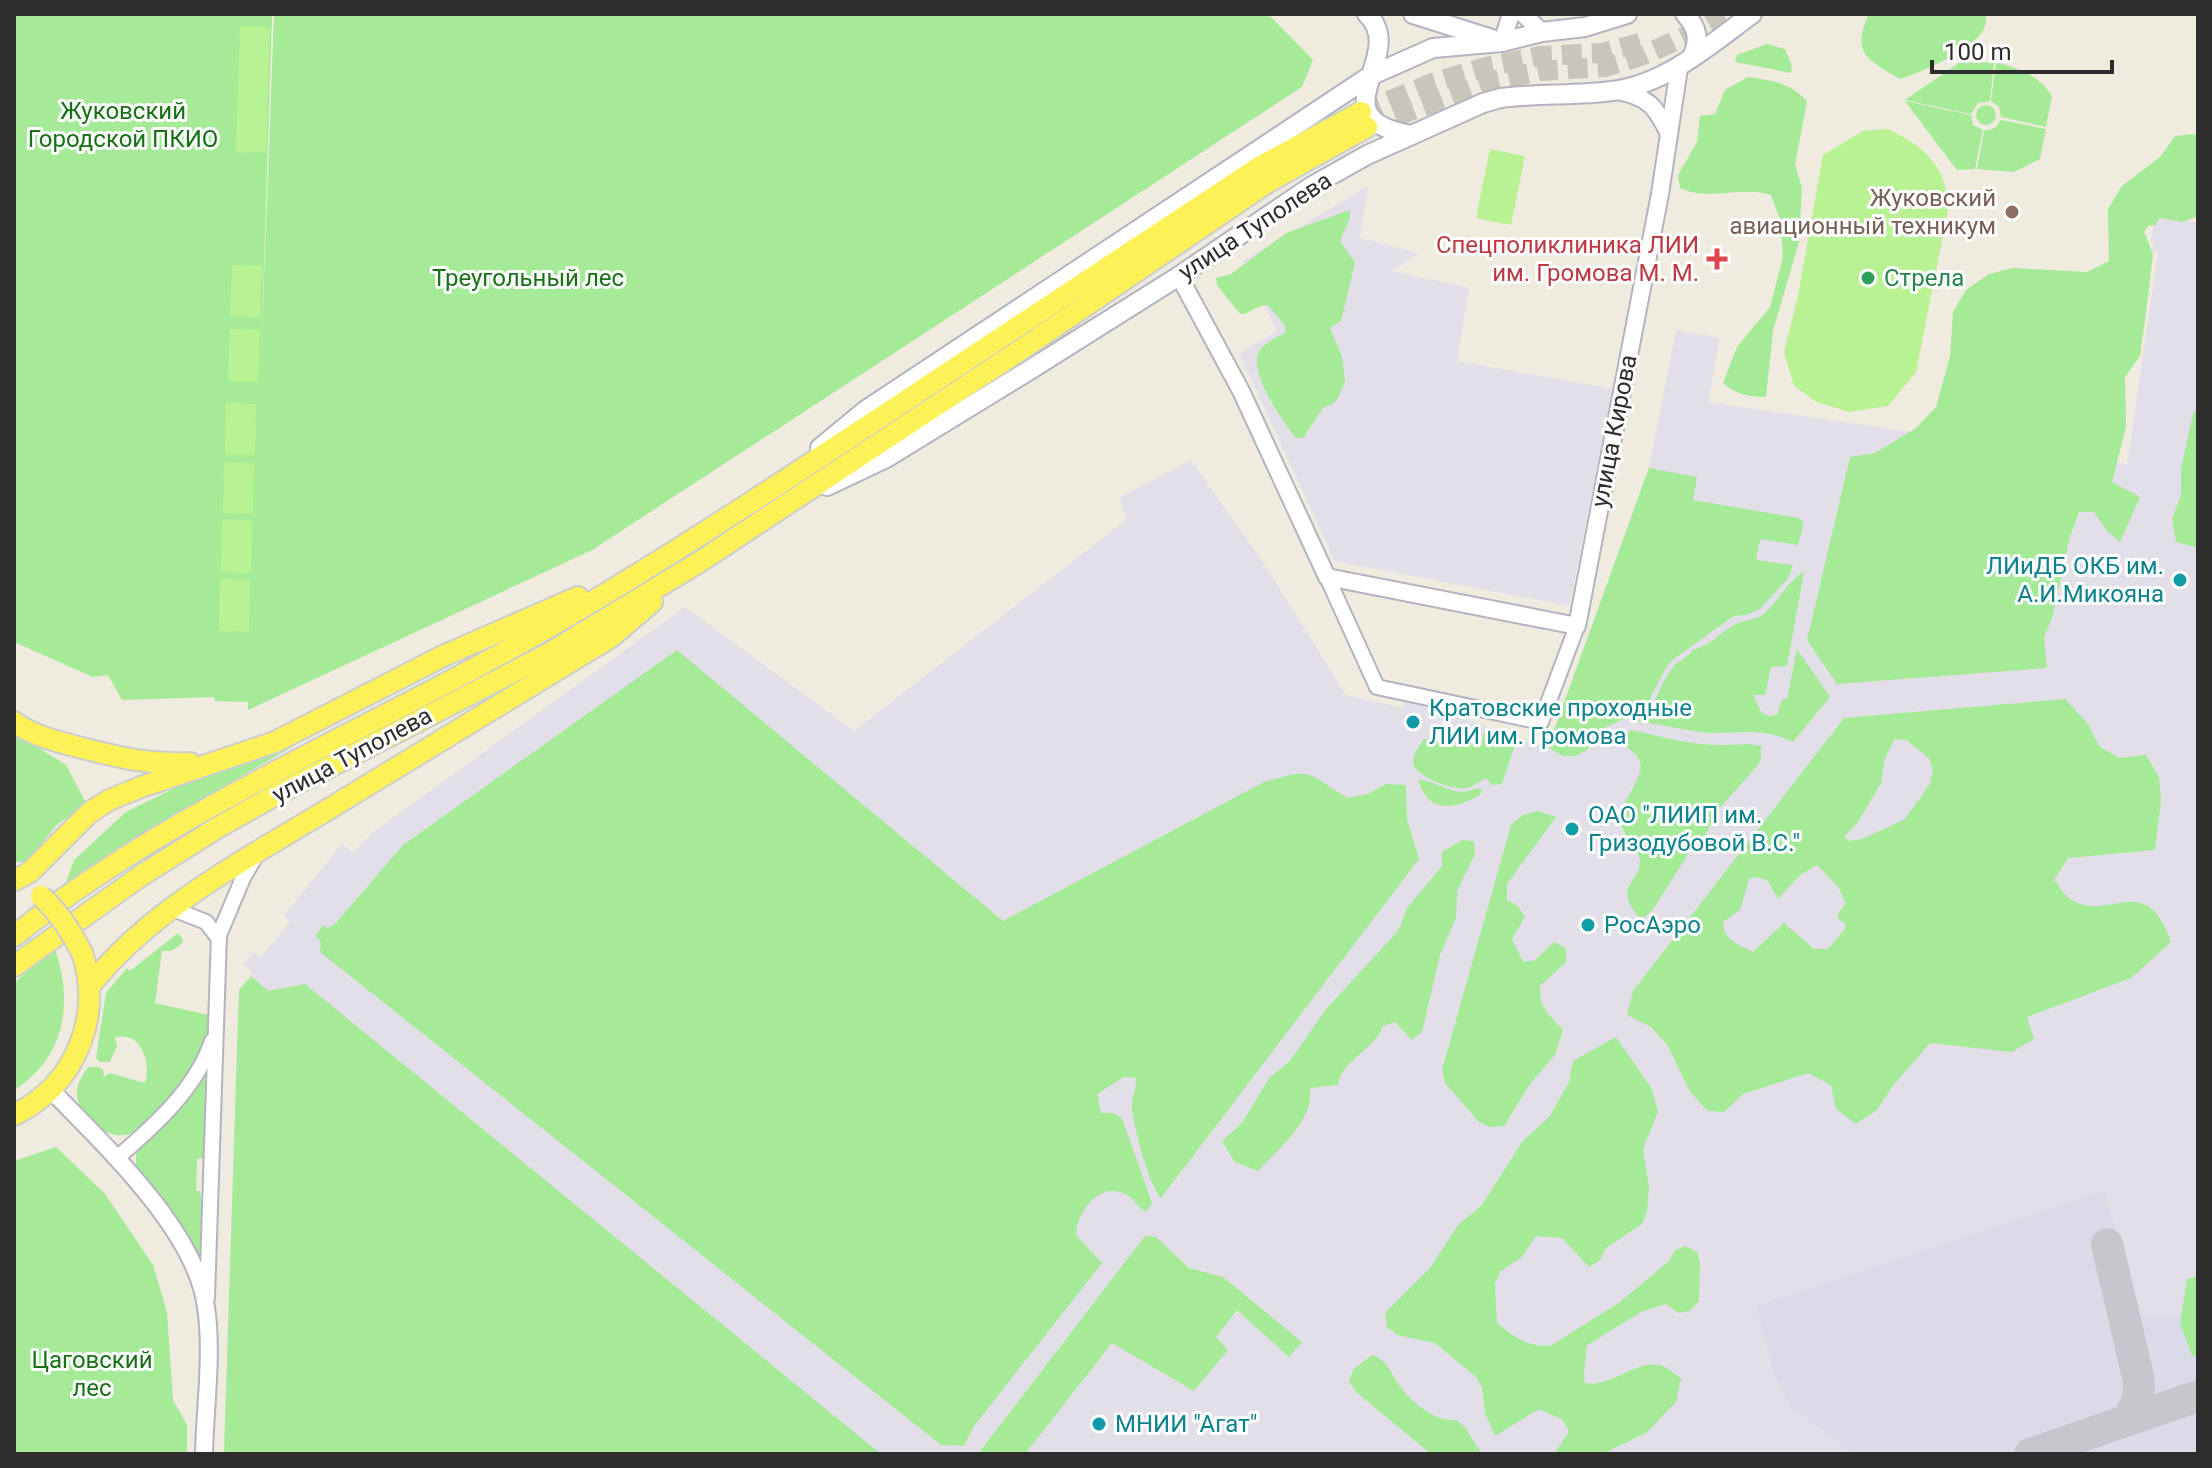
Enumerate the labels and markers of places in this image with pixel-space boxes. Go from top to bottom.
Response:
place label: Жуковский авиационный техникум [1729,184,1996,240]
marker: Жуковский авиационный техникум [2003,203,2021,221]
place label: Спецполиклиника ЛИИ им. Громова М. М. [1436,231,1699,287]
marker: Спецполиклиника ЛИИ им. Громова М. М. [1706,248,1728,270]
place label: Стрела [1884,264,1964,292]
marker: Стрела [1859,269,1877,287]
place label: ЛИиДБ ОКБ им. А.И.Микояна [1986,552,2164,608]
marker: ЛИиДБ ОКБ им. А.И.Микояна [2171,571,2189,589]
place label: Кратовские проходные ЛИИ им. Громова [1429,694,1692,750]
marker: Кратовские проходные ЛИИ им. Громова [1404,713,1422,731]
place label: ОАО "ЛИИП им. Гризодубовой В.С." [1588,801,1800,857]
marker: ОАО "ЛИИП им. Гризодубовой В.С." [1563,820,1581,838]
place label: РосАэро [1604,911,1701,939]
marker: РосАэро [1579,916,1597,934]
place label: МНИИ "Агат" [1115,1410,1258,1438]
marker: МНИИ "Агат" [1090,1415,1108,1433]

